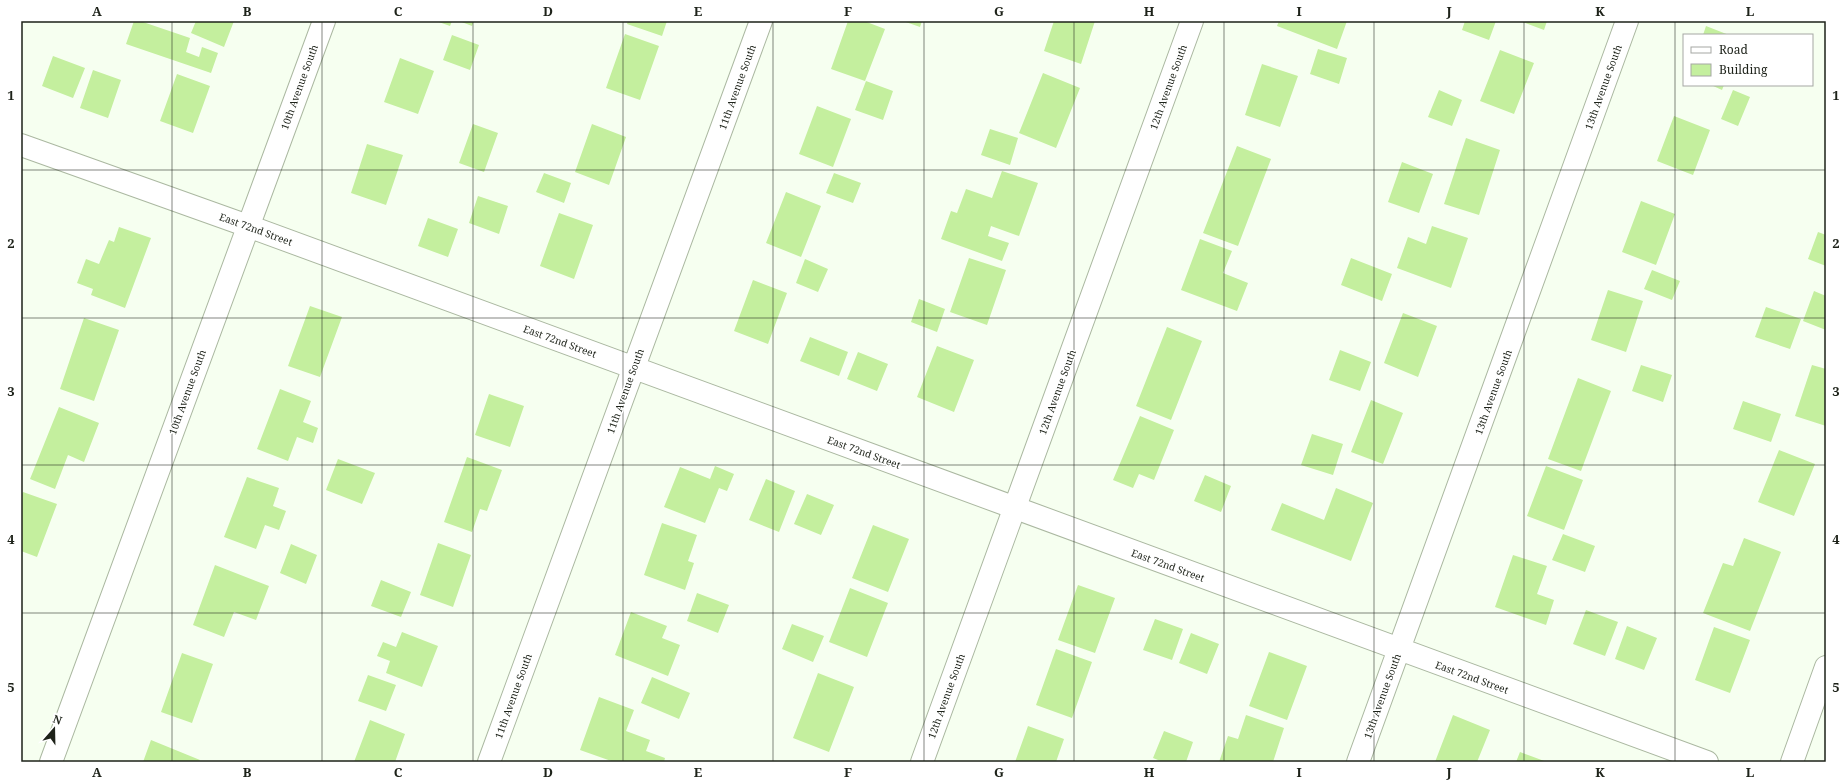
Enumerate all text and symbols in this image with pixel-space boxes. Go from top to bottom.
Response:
text: A [92,2,102,20]
text: B [243,2,252,20]
text: C [394,2,403,20]
text: D [543,2,553,20]
text: E [694,2,703,20]
text: F [844,2,852,20]
text: G [994,2,1004,20]
text: H [1144,2,1155,20]
text: I [1296,2,1302,20]
text: J [1445,2,1452,20]
text: K [1595,2,1605,20]
text: L [1746,2,1755,20]
legend [1683,34,1813,86]
text: Road [1719,41,1749,58]
street label: 10th Avenue South [277,42,321,131]
street label: 11th Avenue South [715,42,759,131]
street label: 12th Avenue South [1146,42,1190,131]
street label: 13th Avenue South [1581,42,1625,131]
text: Building [1719,61,1768,78]
text: 1 [7,86,15,104]
text: 1 [1832,86,1840,104]
street label: East 72nd Street [218,209,295,249]
text: 2 [7,234,15,252]
text: 2 [1832,234,1840,252]
street label: East 72nd Street [522,321,599,361]
street label: 11th Avenue South [603,346,647,435]
street label: 10th Avenue South [165,347,209,436]
street label: 12th Avenue South [1035,347,1079,436]
street label: 13th Avenue South [1471,347,1515,436]
text: 3 [7,382,15,400]
text: 3 [1832,382,1840,400]
street label: East 72nd Street [826,432,903,472]
text: 4 [7,530,15,548]
text: 4 [1832,530,1840,548]
street label: East 72nd Street [1130,545,1207,585]
street label: 11th Avenue South [491,651,535,740]
street label: 12th Avenue South [924,651,968,740]
street label: 13th Avenue South [1360,651,1404,740]
street label: East 72nd Street [1434,657,1511,697]
text: 5 [7,678,15,696]
text: 5 [1832,678,1840,696]
north arrow [34,709,74,749]
text: N [51,711,65,728]
text: A [92,763,102,781]
text: B [243,763,252,781]
text: C [394,763,403,781]
text: D [543,763,553,781]
text: E [694,763,703,781]
text: F [844,763,852,781]
text: G [994,763,1004,781]
text: H [1144,763,1155,781]
text: I [1296,763,1302,781]
text: J [1445,763,1452,781]
text: K [1595,763,1605,781]
text: L [1746,763,1755,781]

